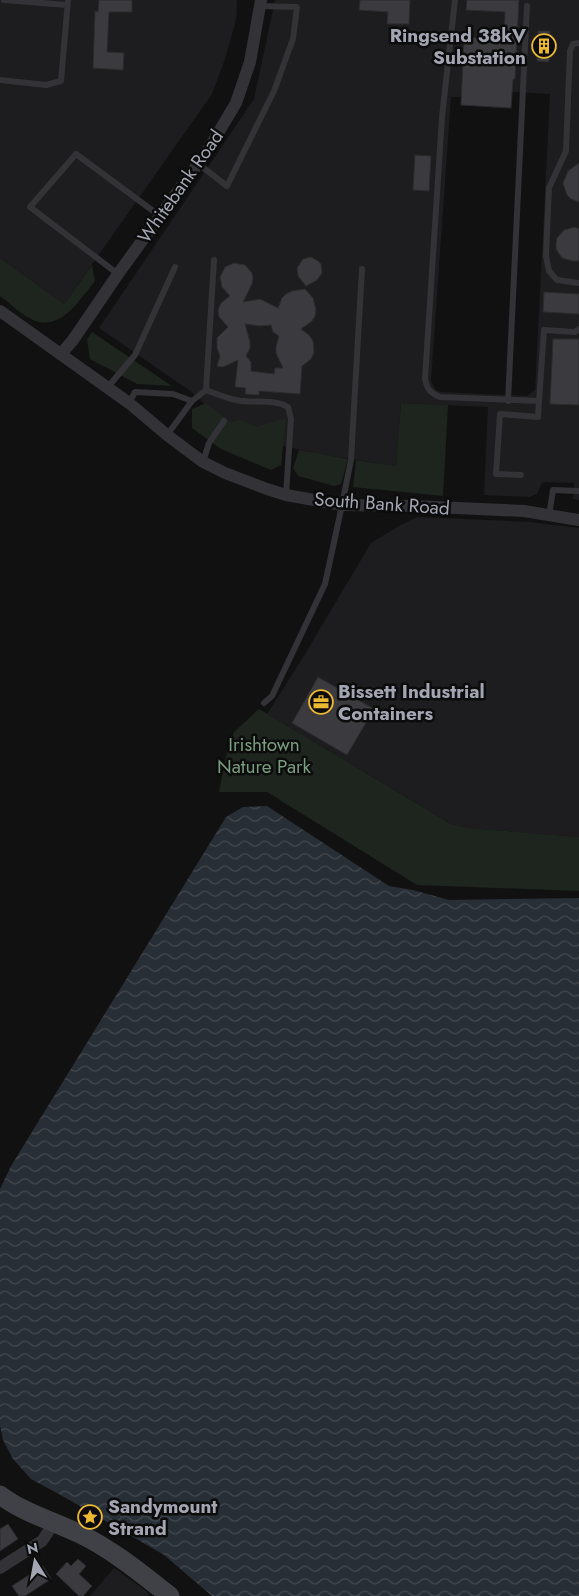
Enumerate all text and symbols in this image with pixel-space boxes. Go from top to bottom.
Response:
place label: Ringsend 38kV Substation [390,22,526,71]
building icon: Ringsend 38kV Substation [531,33,557,59]
street label: Whitebank Road [131,124,230,249]
street label: South Bank Road [313,485,451,522]
place label: Bissett Industrial Containers [338,678,485,727]
office icon: Bissett Industrial Containers [308,689,334,715]
park label: Irishtown Nature Park [217,731,312,780]
place label: Sandymount Strand [108,1493,217,1542]
place icon: Sandymount Strand [77,1504,103,1530]
north arrow [10,1536,60,1586]
text: N [25,1537,40,1559]

